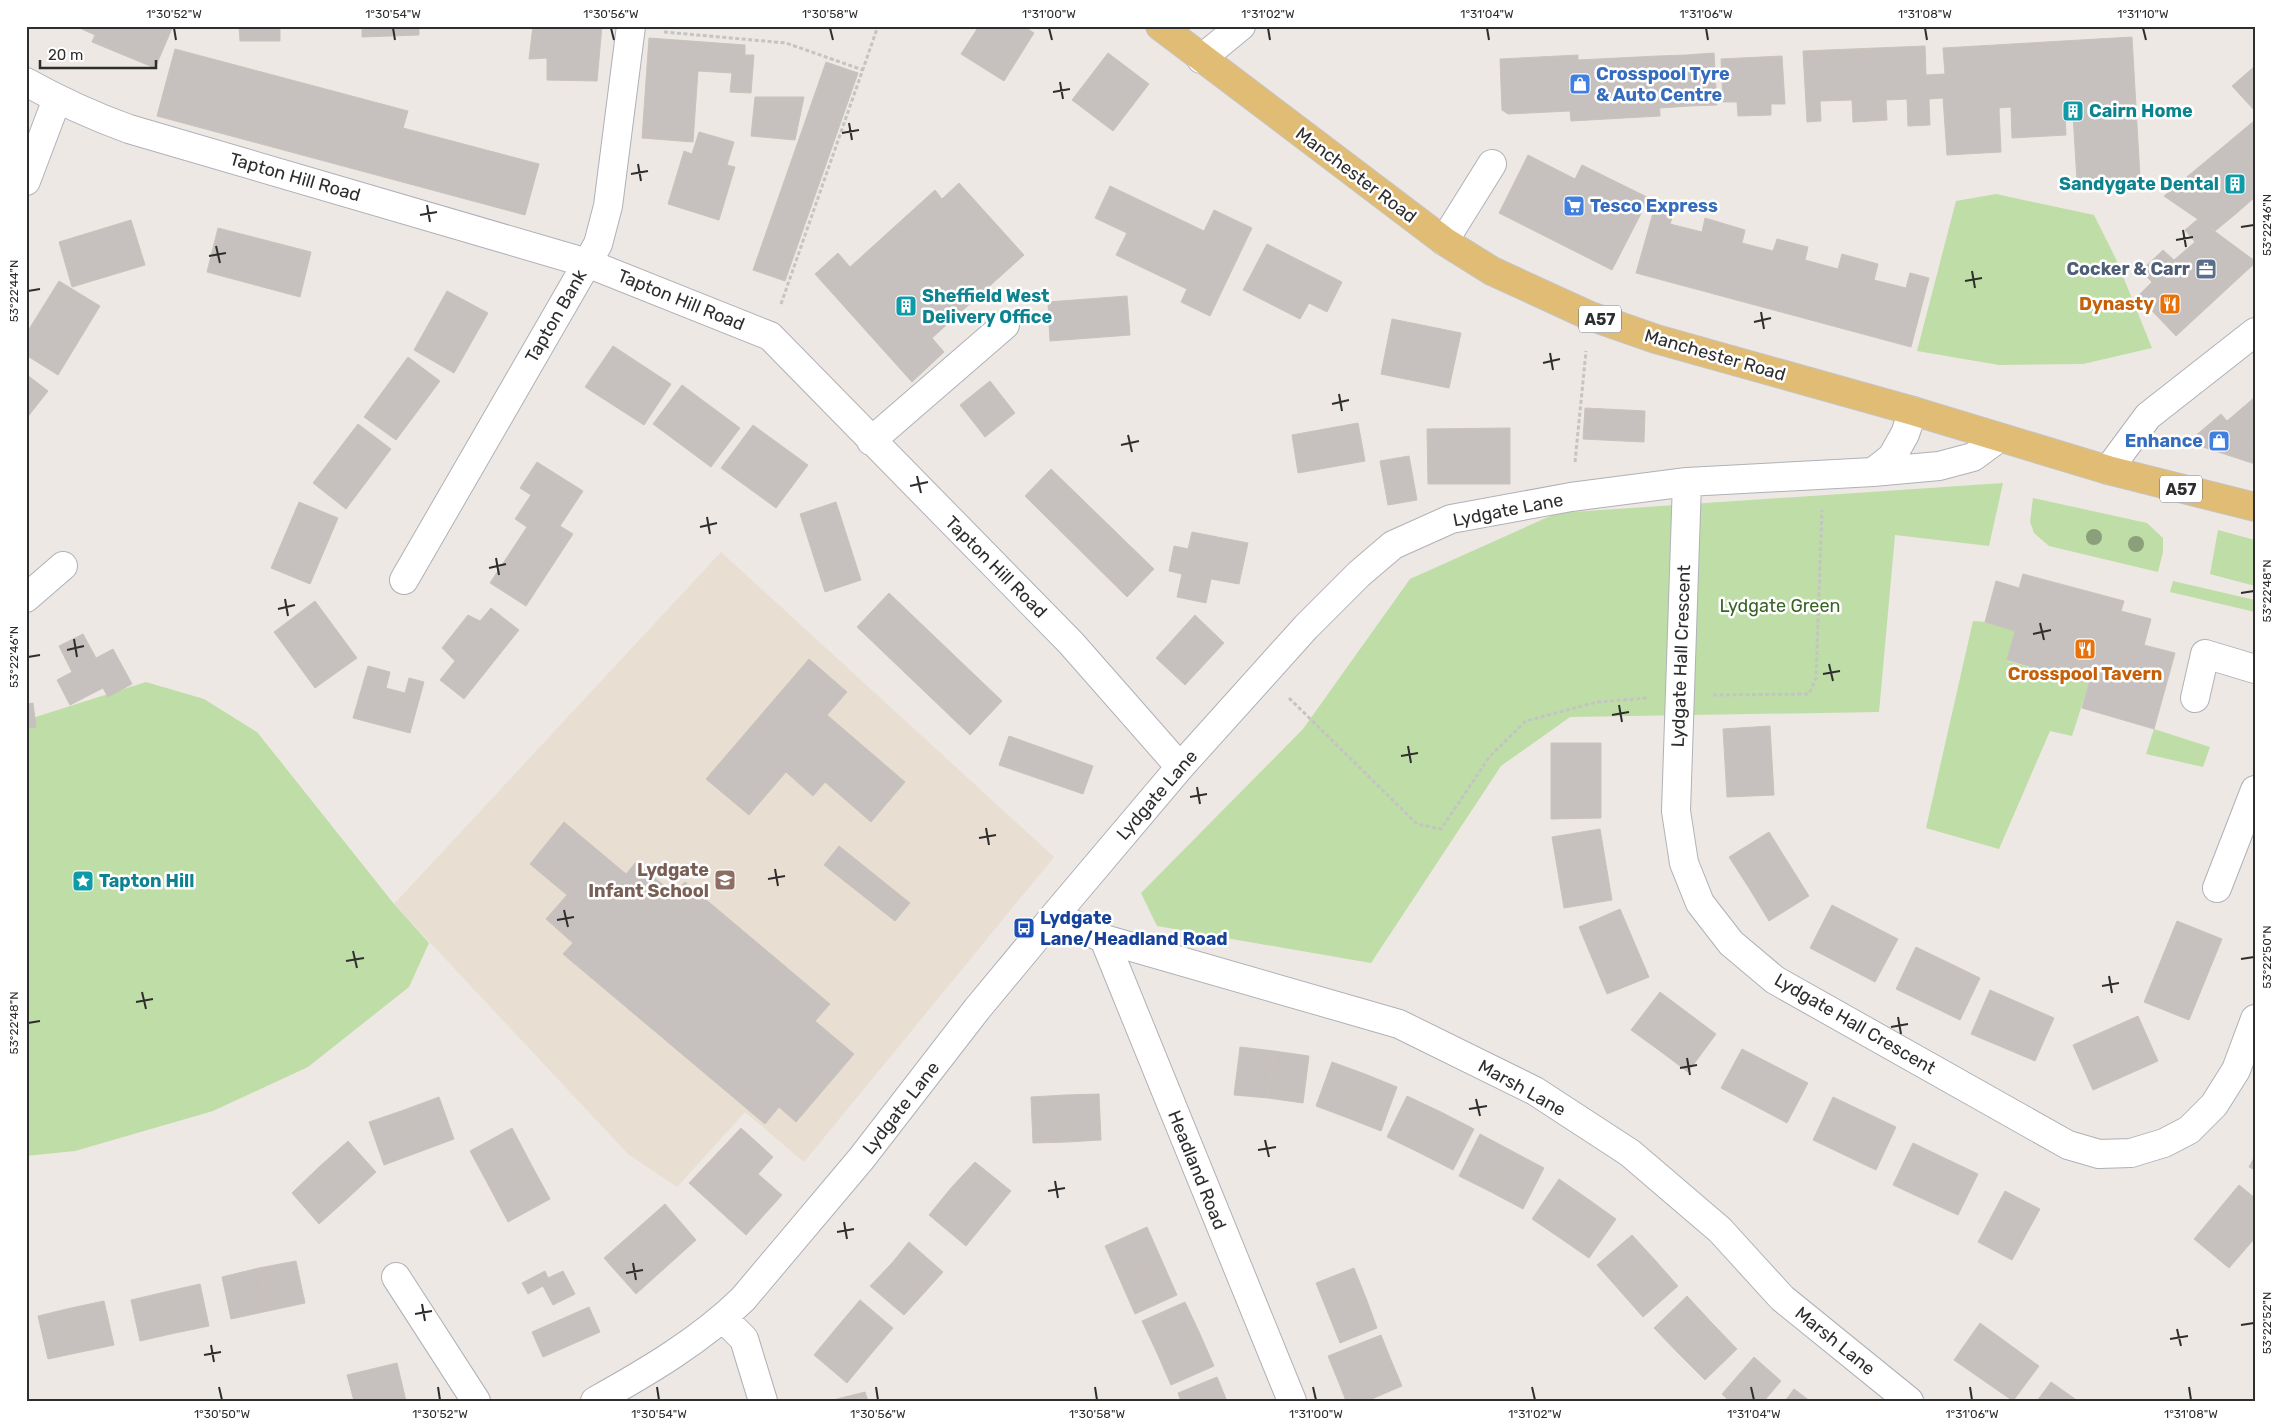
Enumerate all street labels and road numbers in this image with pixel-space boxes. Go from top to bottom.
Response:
street label: Manchester Road [1291,122,1421,228]
street label: Tapton Hill Road [227,148,363,206]
street label: Tapton Bank [520,265,592,367]
street label: Tapton Hill Road [614,265,748,335]
road number: A57 [1579,306,1621,332]
street label: Manchester Road [1642,324,1788,386]
road number: A57 [2160,476,2202,502]
street label: Lydgate Lane [1451,489,1565,531]
street label: Tapton Hill Road [940,511,1052,623]
street label: Lydgate Hall Crescent [1667,564,1695,748]
street label: Lydgate Lane [1112,746,1202,844]
street label: Lydgate Hall Crescent [1770,969,1940,1079]
street label: Marsh Lane [1474,1055,1570,1121]
street label: Lydgate Lane [858,1057,944,1159]
street label: Headland Road [1163,1107,1231,1233]
street label: Marsh Lane [1791,1302,1879,1380]

